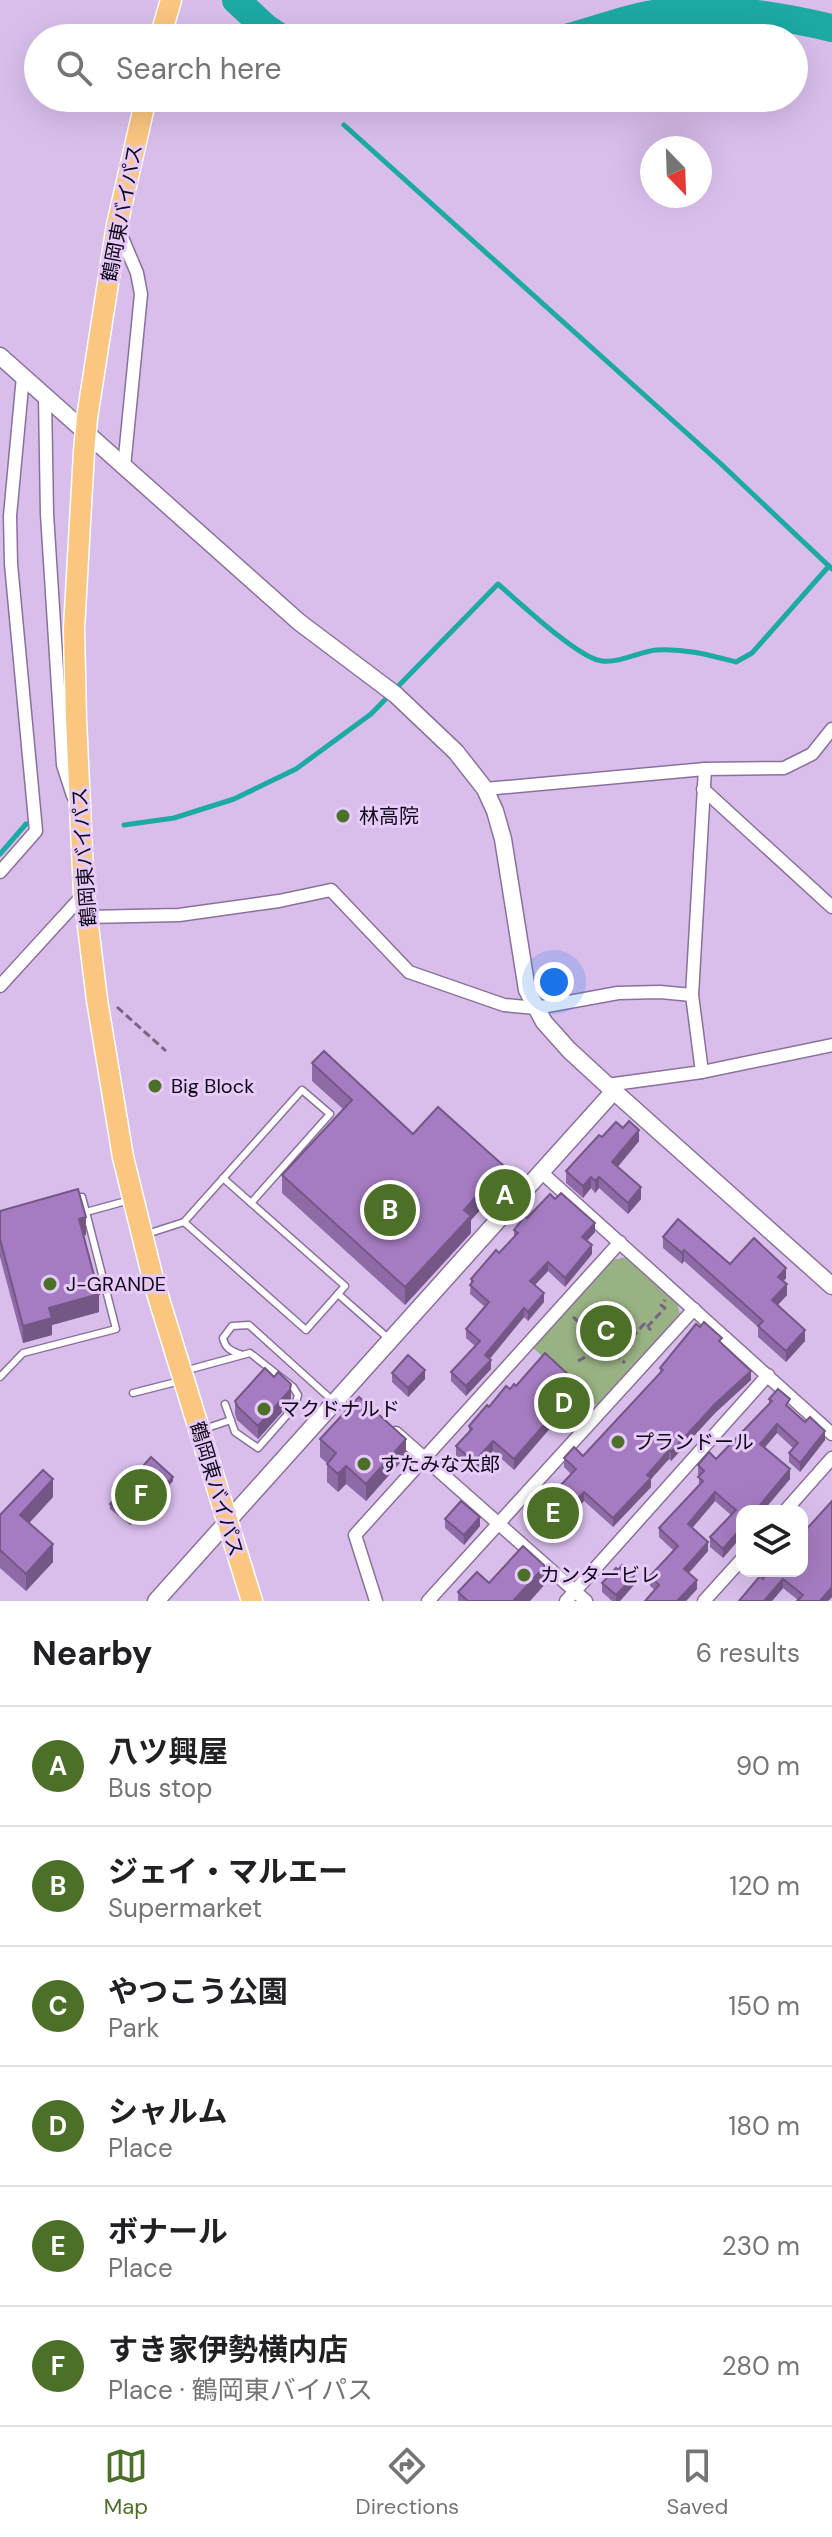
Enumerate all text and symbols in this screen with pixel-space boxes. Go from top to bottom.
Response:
search box [24,24,808,112]
icon: search [52,46,96,90]
text: Search here [116,49,282,88]
north arrow [640,136,712,208]
street label: 鶴岡東バイパス [96,142,148,284]
street label: 鶴岡東バイパス [66,786,102,928]
place label: 林高院 [359,803,419,829]
marker: 林高院 [334,807,352,825]
your location [534,962,574,1002]
place label: Big Block [171,1073,254,1099]
marker: Big Block [146,1077,164,1095]
pin: A [479,1165,531,1225]
pin: B [364,1180,416,1240]
place label: J-GRANDE [66,1271,166,1297]
marker: J-GRANDE [41,1275,59,1293]
pin: C [580,1301,632,1361]
pin: D [538,1373,590,1433]
place label: マクドナルド [280,1396,400,1422]
marker: マクドナルド [255,1400,273,1418]
street label: 鶴岡東バイパス [184,1418,250,1560]
place label: プランドール [634,1429,754,1455]
marker: プランドール [609,1433,627,1451]
place label: すたみな太郎 [380,1451,500,1477]
marker: すたみな太郎 [355,1455,373,1473]
pin: F [115,1465,167,1525]
pin: E [527,1483,579,1543]
map controls [736,1505,808,1577]
button: layers [736,1505,808,1577]
place label: カンタービレ [540,1562,660,1588]
marker: カンタービレ [515,1566,533,1584]
text: Nearby [32,1631,152,1676]
text: 6 results [696,1636,800,1670]
text: 八ツ興屋 [108,1732,228,1771]
text: A [49,1749,67,1783]
text: 90 m [736,1749,800,1783]
text: Bus stop [108,1771,213,1805]
text: ジェイ・マルエー [108,1852,348,1891]
text: B [50,1869,66,1903]
text: 120 m [729,1869,800,1903]
text: Supermarket [108,1891,262,1925]
text: やつこう公園 [108,1972,288,2011]
text: C [48,1989,68,2023]
text: 150 m [728,1989,800,2023]
text: Park [108,2011,159,2045]
text: シャルム [108,2092,227,2131]
text: D [49,2109,67,2143]
text: 180 m [728,2109,800,2143]
text: Place [108,2131,173,2165]
text: ボナール [108,2212,228,2251]
text: E [50,2229,66,2263]
text: 230 m [722,2229,800,2263]
text: Place [108,2251,173,2285]
text: すき家伊勢横内店 [108,2330,348,2369]
text: F [51,2349,65,2383]
text: 280 m [722,2349,800,2383]
text: Place · 鶴岡東バイパス [108,2373,373,2407]
tab: Map [104,2444,148,2521]
tab: Directions [356,2444,459,2521]
tab: Saved [667,2444,728,2521]

